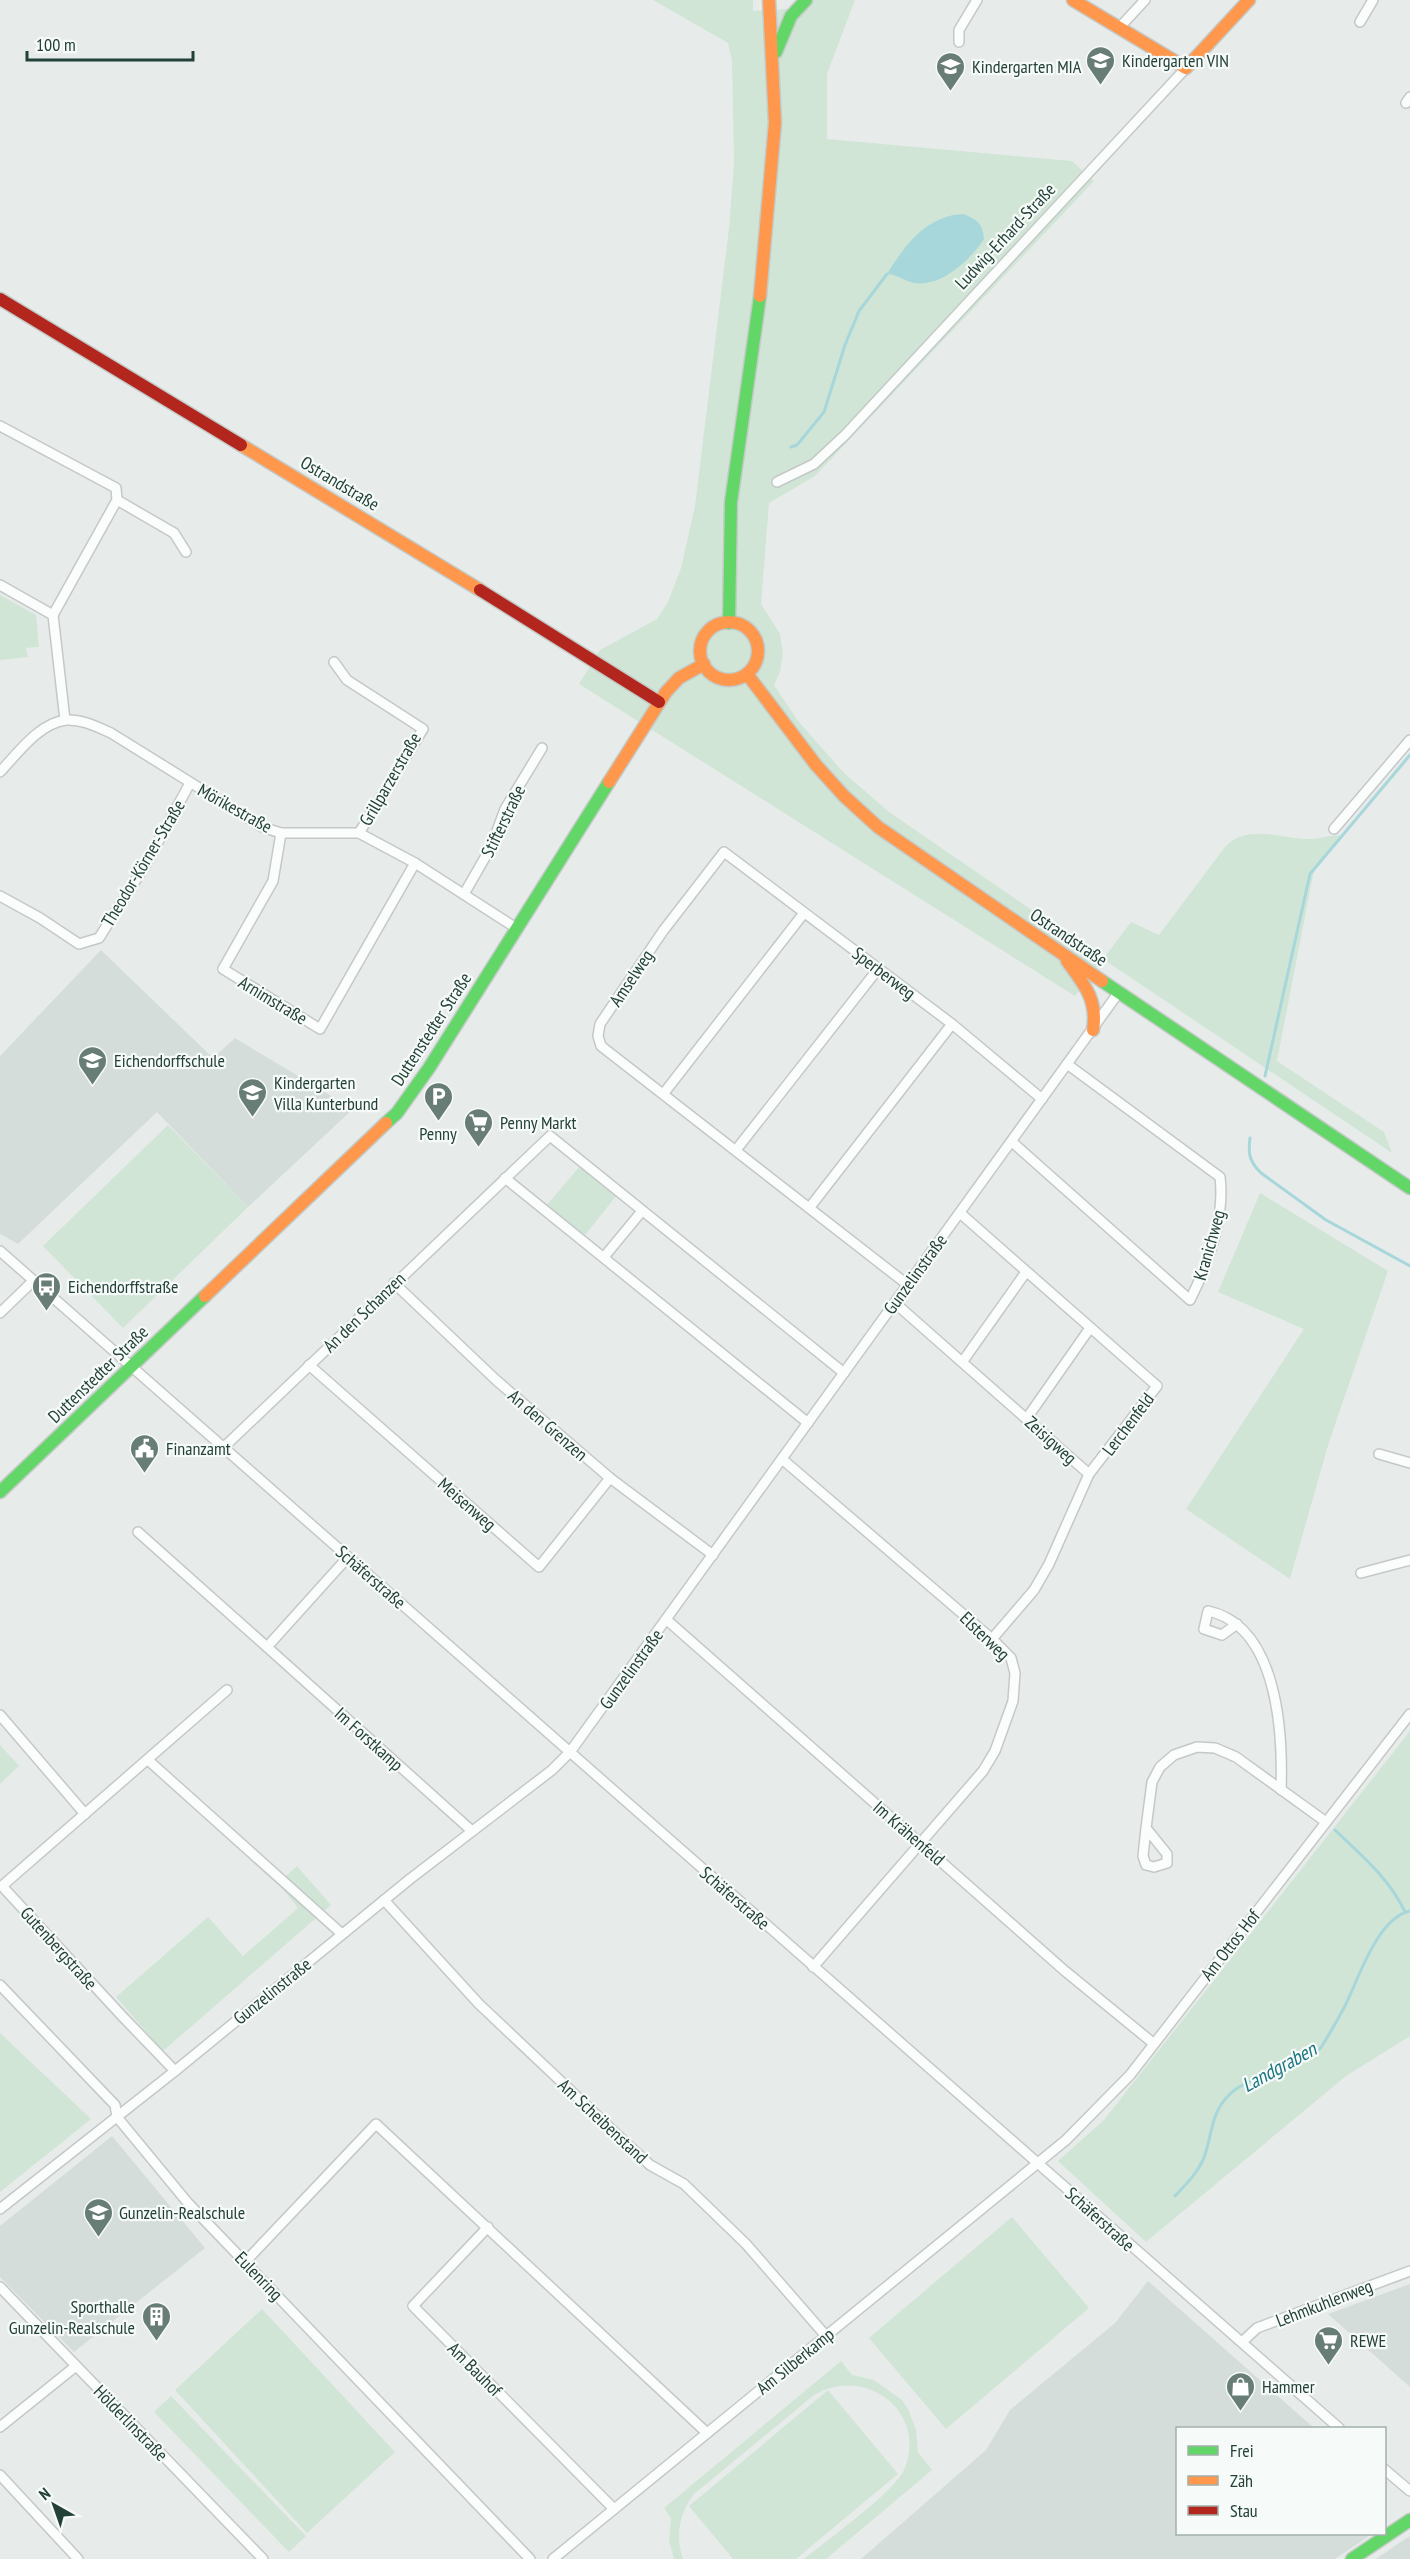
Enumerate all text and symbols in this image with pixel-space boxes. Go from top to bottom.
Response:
scale bar [27,24,194,62]
text: 100 m [36,33,76,56]
school or university icon: Kindergarten VIN [1085,44,1117,86]
place label: Kindergarten VIN [1122,49,1229,72]
school or university icon: Kindergarten MIA [935,50,967,92]
place label: Kindergarten MIA [972,55,1082,78]
street label: Ludwig-Erhard-Straße [950,178,1060,294]
street label: Ostrandstraße [296,450,384,516]
street label: Grillparzerstraße [354,728,426,830]
street label: Mörikestraße [194,778,276,838]
street label: Stifterstraße [476,781,530,861]
street label: Theodor-Körner-Straße [96,795,190,931]
street label: Ostrandstraße [1026,903,1112,971]
street label: Sperberweg [848,942,920,1004]
street label: Amselweg [604,945,658,1011]
street label: Duttenstedter Straße [386,968,476,1090]
street label: Arnimstraße [234,970,312,1030]
school or university icon: Eichendorffschule [77,1044,109,1086]
place label: Eichendorffschule [114,1049,225,1072]
place label: Kindergarten Villa Kunterbund [273,1071,378,1115]
school or university icon: Kindergarten Villa Kunterbund [237,1076,269,1118]
parking icon: Penny [422,1080,454,1122]
supermarket icon: Penny Markt [463,1106,495,1148]
place label: Penny Markt [500,1111,576,1134]
place label: Penny [419,1122,457,1145]
street label: Kranichweg [1188,1207,1230,1283]
street label: Gunzelinstraße [878,1229,952,1319]
street label: An den Schanzen [318,1267,410,1357]
bus stop icon: Eichendorffstraße [31,1270,63,1312]
place label: Eichendorffstraße [68,1275,178,1298]
street label: Duttenstedter Straße [43,1320,153,1428]
street label: An den Grenzen [504,1384,592,1466]
street label: Lerchenfeld [1097,1388,1159,1460]
street label: Zeisigweg [1020,1411,1082,1469]
public building icon: Finanzamt [129,1432,161,1474]
place label: Finanzamt [166,1437,231,1460]
street label: Meisenweg [433,1472,501,1536]
street label: Schäferstraße [331,1540,411,1614]
street label: Elsterweg [955,1607,1015,1665]
street label: Gunzelinstraße [594,1624,668,1714]
street label: Im Forstkamp [330,1702,408,1776]
street label: Im Krähenfeld [868,1796,950,1870]
street label: Schäferstraße [695,1861,775,1935]
street label: Gutenbergstraße [16,1902,102,1994]
street label: Am Ottos Hof [1195,1904,1266,1985]
street label: Gunzelinstraße [228,1953,316,2029]
water label: Landgraben [1237,2035,1322,2098]
street label: Am Scheibenstand [553,2074,653,2168]
street label: Schäferstraße [1061,2182,1139,2256]
school or university icon: Gunzelin-Realschule [82,2196,114,2238]
place label: Gunzelin-Realschule [119,2201,245,2224]
street label: Eulenring [230,2247,288,2305]
street label: Lehmkuhlenweg [1272,2274,1376,2332]
place label: Sporthalle Gunzelin-Realschule [9,2295,135,2339]
building icon: Sporthalle Gunzelin-Realschule [140,2300,172,2342]
street label: Am Silberkamp [751,2322,839,2399]
supermarket icon: REWE [1313,2324,1345,2366]
place label: REWE [1350,2329,1386,2352]
street label: Am Bauhof [443,2337,508,2402]
shop icon: Hammer [1225,2370,1257,2412]
place label: Hammer [1262,2375,1315,2398]
street label: Hölderlinstraße [89,2380,173,2466]
legend [1176,2427,1386,2535]
text: Frei [1230,2439,1254,2462]
text: Zäh [1230,2469,1253,2492]
north arrow [24,2475,84,2535]
text: N [35,2483,54,2504]
text: Stau [1230,2499,1258,2522]

